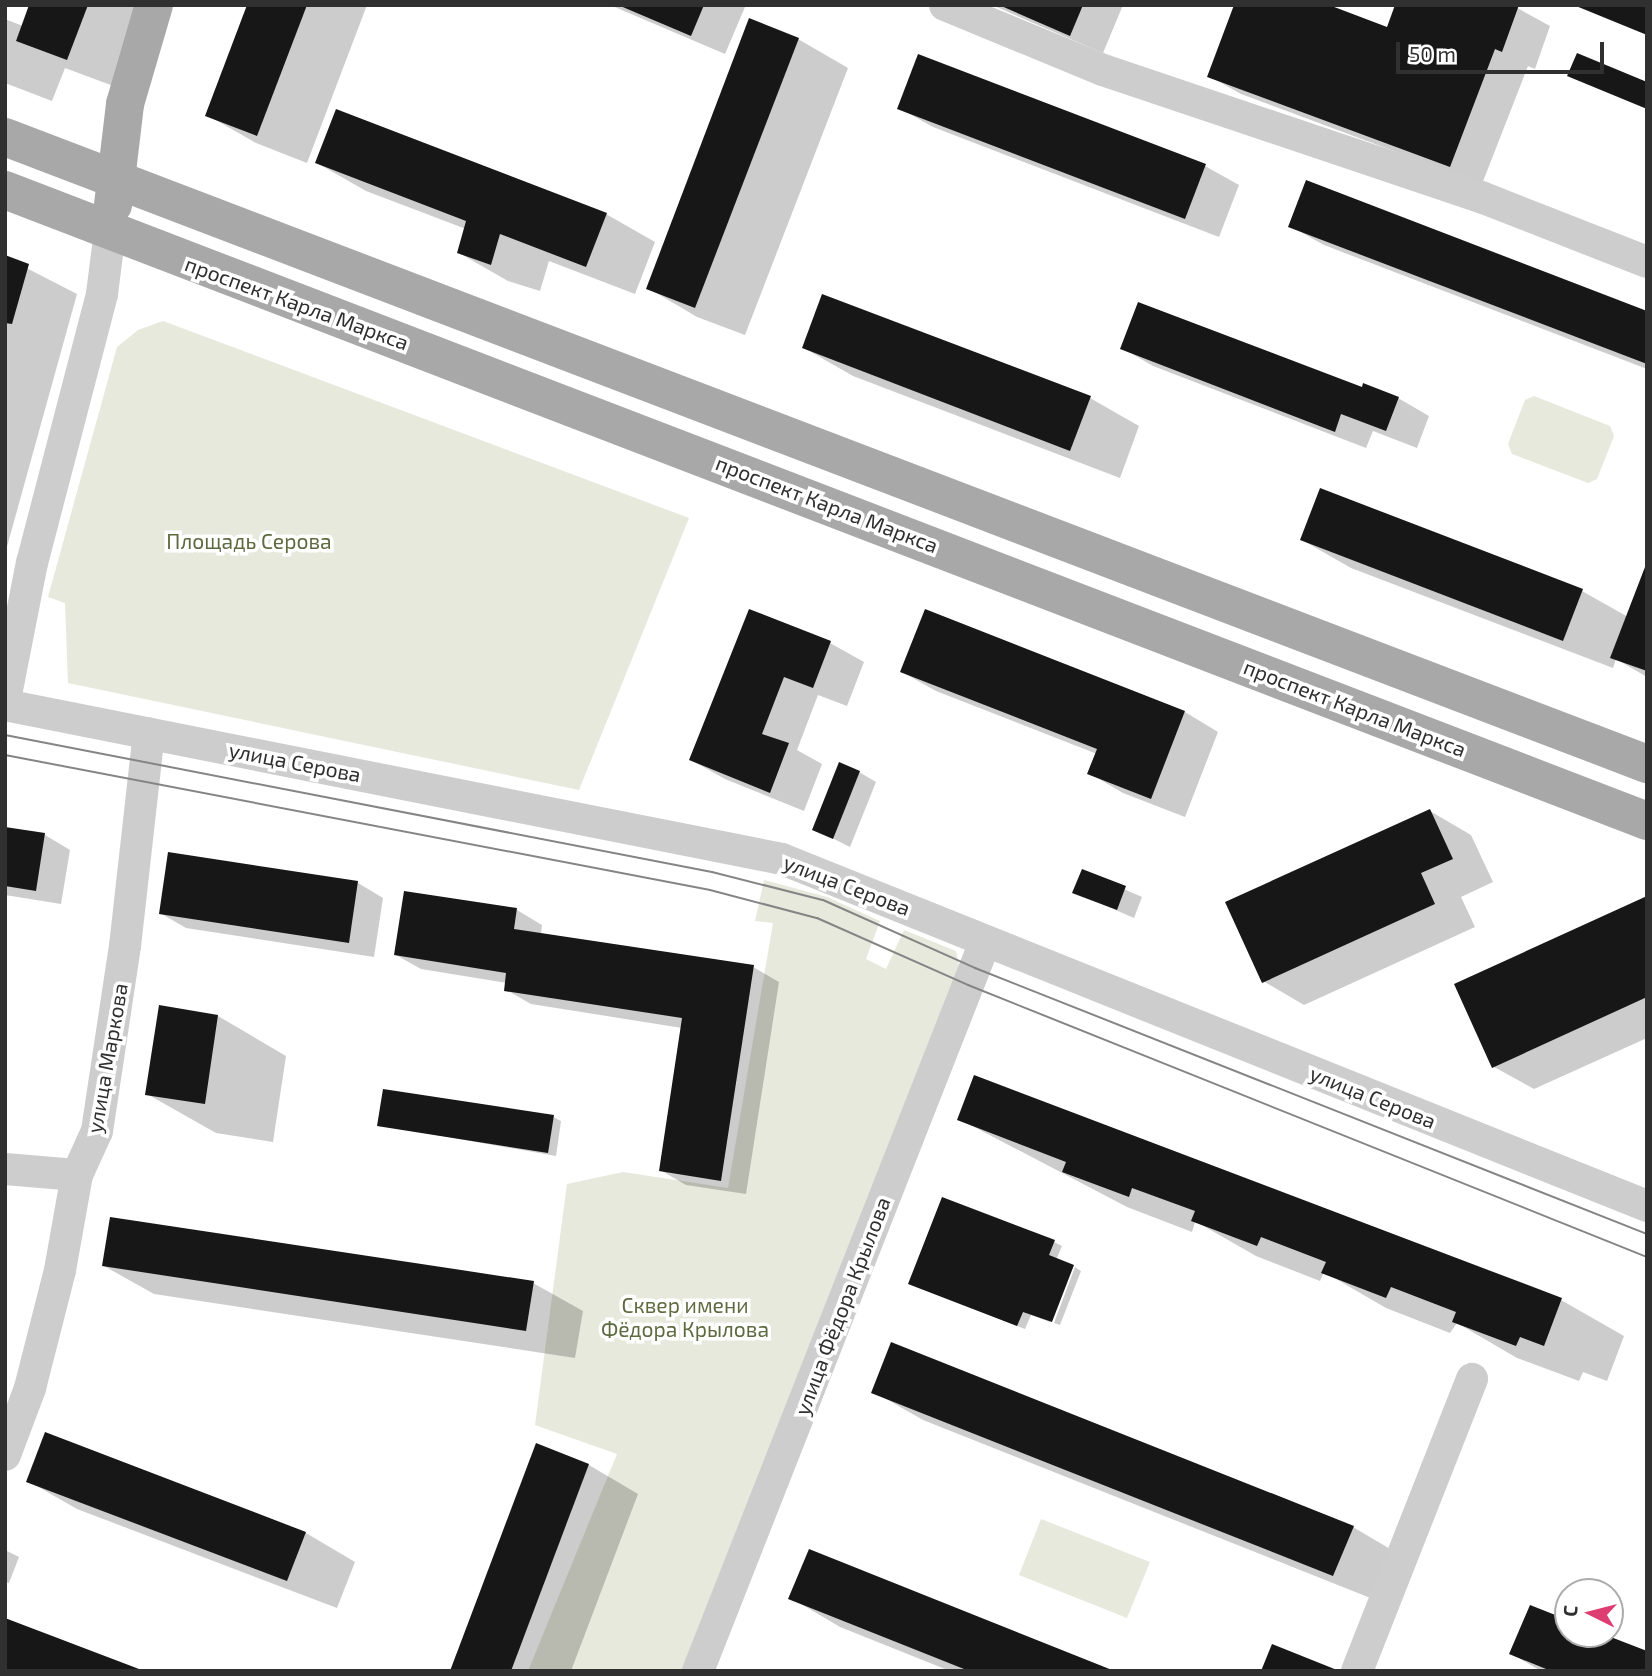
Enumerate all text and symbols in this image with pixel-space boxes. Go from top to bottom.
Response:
scale bar [1400,28,1608,72]
text: 50 m [1409,41,1456,66]
street label: проспект Карла Маркса [182,251,412,355]
street label: проспект Карла Маркса [712,450,942,558]
park label: Площадь Серова [166,528,332,554]
street label: проспект Карла Маркса [1240,654,1470,762]
street label: улица Серова [227,737,363,787]
street label: улица Серова [780,849,914,921]
street label: улица Маркова [81,981,133,1135]
street label: улица Серова [1306,1060,1440,1134]
street label: улица Фёдора Крылова [789,1193,895,1419]
park label: Сквер имени Фёдора Крылова [601,1292,769,1342]
north arrow [1554,1578,1624,1648]
text: С [1558,1604,1582,1618]

